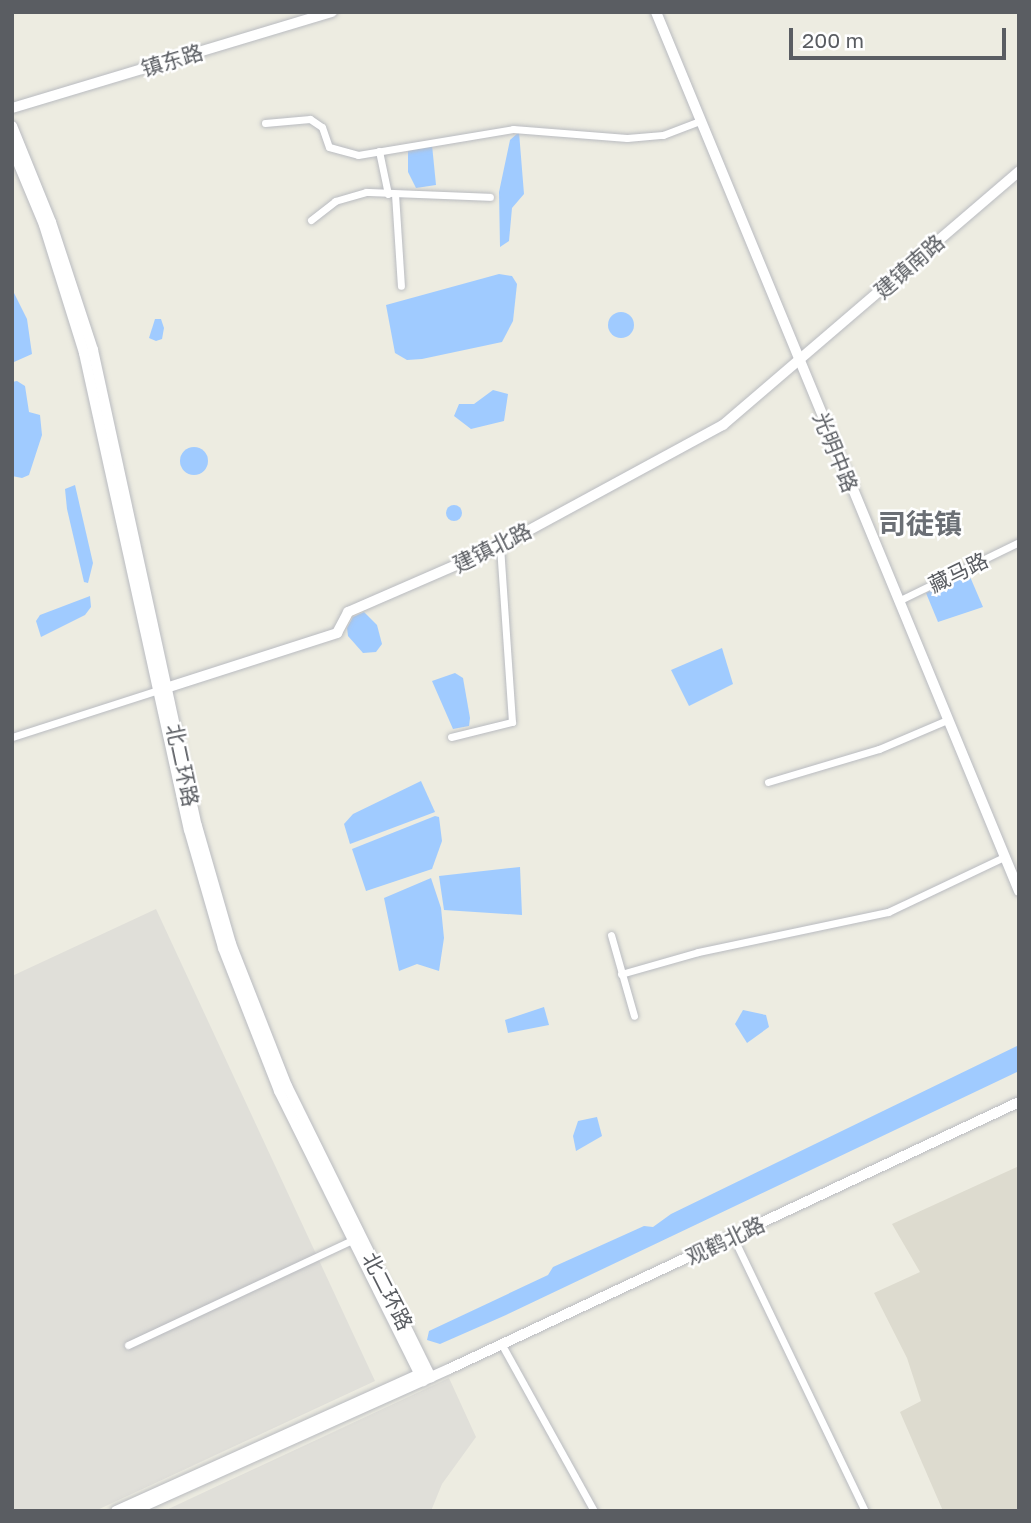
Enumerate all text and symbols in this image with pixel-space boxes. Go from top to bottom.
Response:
scale bar [793,14,1010,58]
text: 200 m [802,27,864,53]
street label: 镇东路 [138,39,206,81]
street label: 建镇南路 [869,229,949,303]
street label: 光明中路 [809,408,863,496]
district label: 司徒镇 [878,507,962,541]
street label: 建镇北路 [449,517,535,577]
street label: 藏马路 [924,547,992,597]
street label: 北二环路 [162,721,204,809]
street label: 观鹤北路 [682,1211,768,1269]
street label: 北二环路 [358,1248,418,1334]

